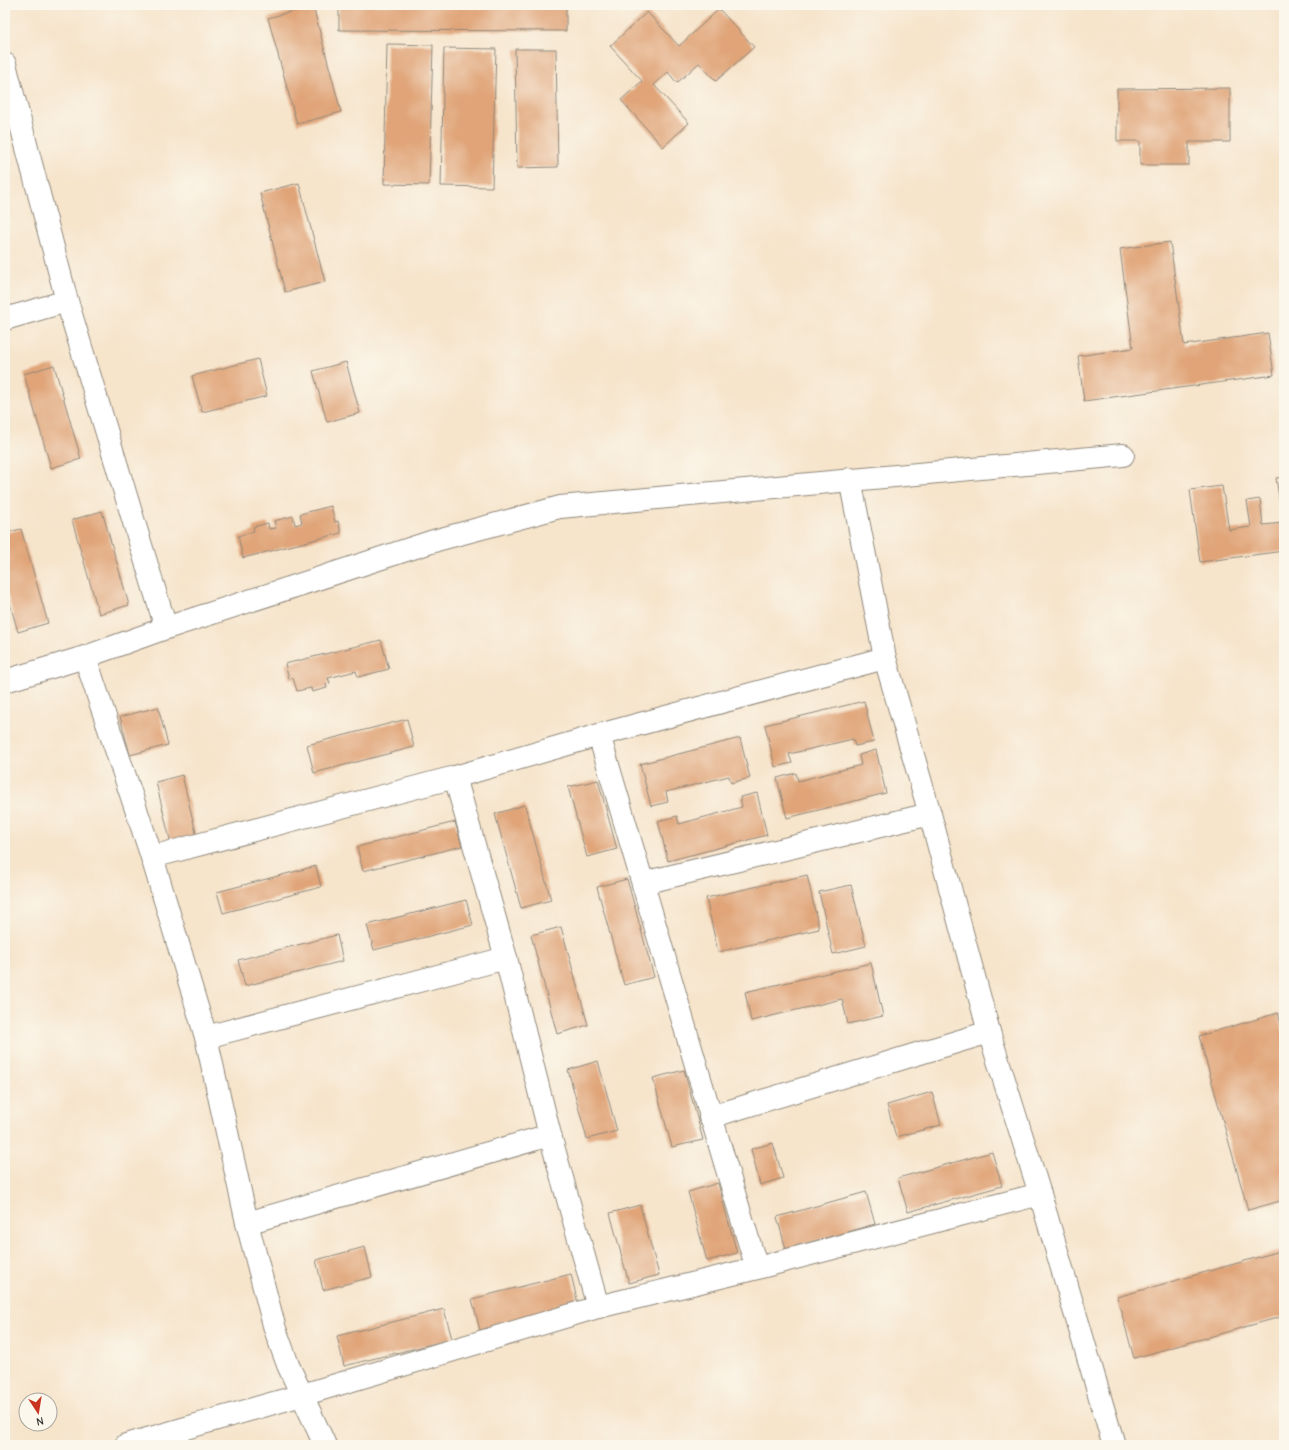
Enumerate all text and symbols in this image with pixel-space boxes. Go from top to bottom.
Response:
north arrow [18,1392,58,1432]
text: N [35,1414,45,1428]

